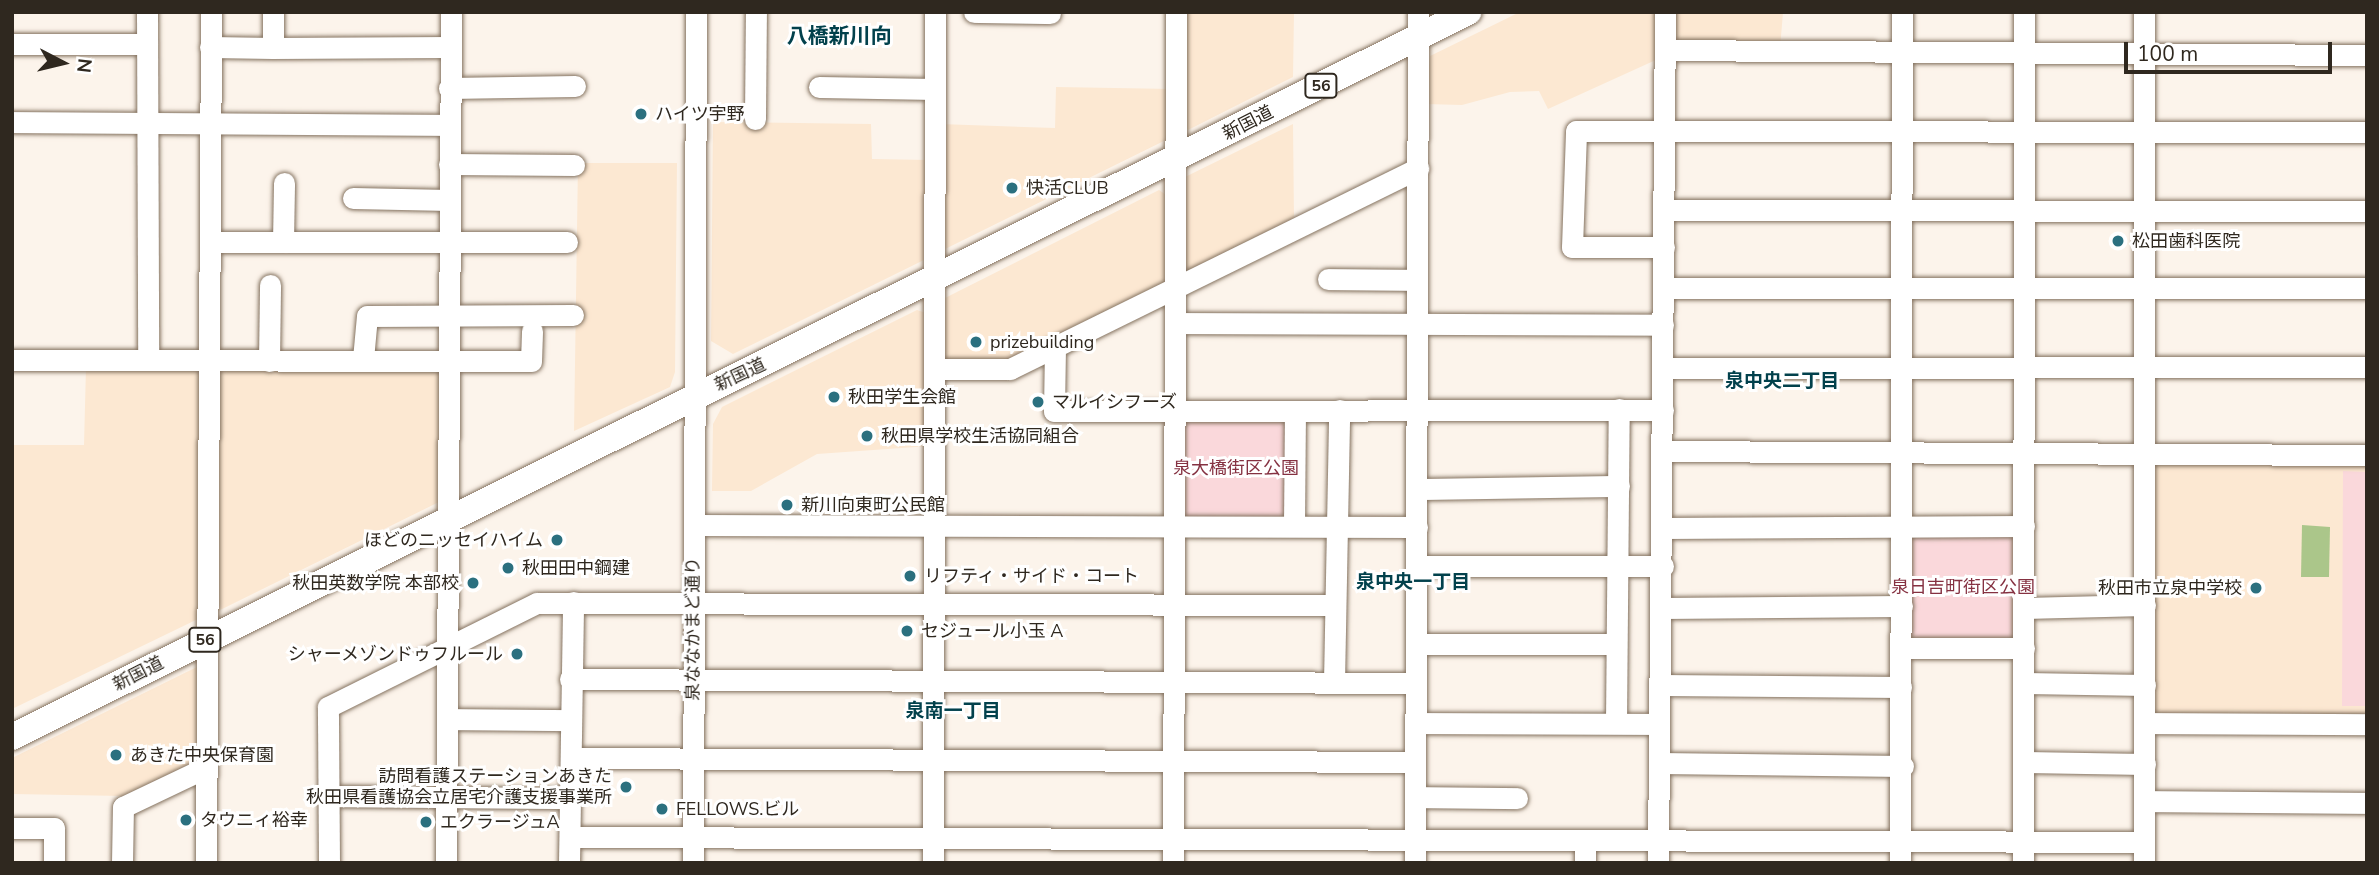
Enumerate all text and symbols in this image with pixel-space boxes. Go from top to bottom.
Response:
district label: 八橋新川向 [787,23,891,49]
north arrow [28,28,98,98]
scale bar [2127,28,2335,72]
text: 100 m [2137,40,2198,68]
text: N [70,57,98,74]
road number: 56 [1304,74,1338,99]
street label: 新国道 [1219,101,1277,145]
place label: ハイツ宇野 [655,103,745,125]
marker: ハイツ宇野 [633,106,649,122]
place label: 快活CLUB [1026,177,1109,199]
marker: 快活CLUB [1004,180,1020,196]
place label: 松田歯科医院 [2132,230,2240,252]
marker: 松田歯科医院 [2110,233,2126,249]
place label: prizebuilding [990,331,1094,353]
marker: prizebuilding [968,334,984,350]
street label: 新国道 [711,354,769,396]
district label: 泉中央二丁目 [1725,371,1839,393]
place label: 秋田学生会館 [848,386,956,408]
marker: 秋田学生会館 [826,389,842,405]
place label: マルイシフーズ [1052,391,1178,413]
marker: マルイシフーズ [1030,394,1046,410]
place label: 秋田県学校生活協同組合 [881,425,1079,447]
marker: 秋田県学校生活協同組合 [859,428,875,444]
park label: 泉大橋街区公園 [1173,457,1299,479]
place label: 新川向東町公民館 [801,494,945,516]
marker: 新川向東町公民館 [779,497,795,513]
place label: ほどのニッセイハイム [363,529,543,551]
marker: ほどのニッセイハイム [549,532,565,548]
place label: 秋田田中鋼建 [522,557,630,579]
street label: 泉ななかまど通り [682,557,704,701]
marker: 秋田田中鋼建 [500,560,516,576]
place label: リフティ・サイド・コート [924,565,1140,587]
marker: リフティ・サイド・コート [902,568,918,584]
place label: 秋田英数学院 本部校 [292,572,459,594]
district label: 泉中央一丁目 [1356,572,1470,594]
marker: 秋田英数学院 本部校 [465,575,481,591]
park label: 泉日吉町街区公園 [1891,576,2035,598]
place label: 秋田市立泉中学校 [2098,577,2242,599]
marker: 秋田市立泉中学校 [2248,580,2264,596]
place label: セジュール小玉 A [921,620,1065,642]
marker: セジュール小玉 A [899,623,915,639]
road number: 56 [188,628,222,652]
place label: シャーメゾンドゥフルール [287,643,503,665]
marker: シャーメゾンドゥフルール [509,646,525,662]
street label: 新国道 [109,652,167,696]
district label: 泉南一丁目 [906,701,1000,723]
place label: あきた中央保育園 [130,744,274,766]
marker: あきた中央保育園 [108,747,124,763]
place label: 訪問看護ステーションあきた 秋田県看護協会立居宅介護支援事業所 [306,766,612,808]
marker: 訪問看護ステーションあきた 秋田県看護協会立居宅介護支援事業所 [618,779,634,795]
place label: FELLOWS.ビル [676,798,799,820]
marker: FELLOWS.ビル [654,801,670,817]
place label: タウニィ裕幸 [200,809,308,831]
place label: エクラージュA [440,811,561,833]
marker: タウニィ裕幸 [178,812,194,828]
marker: エクラージュA [418,814,434,830]

